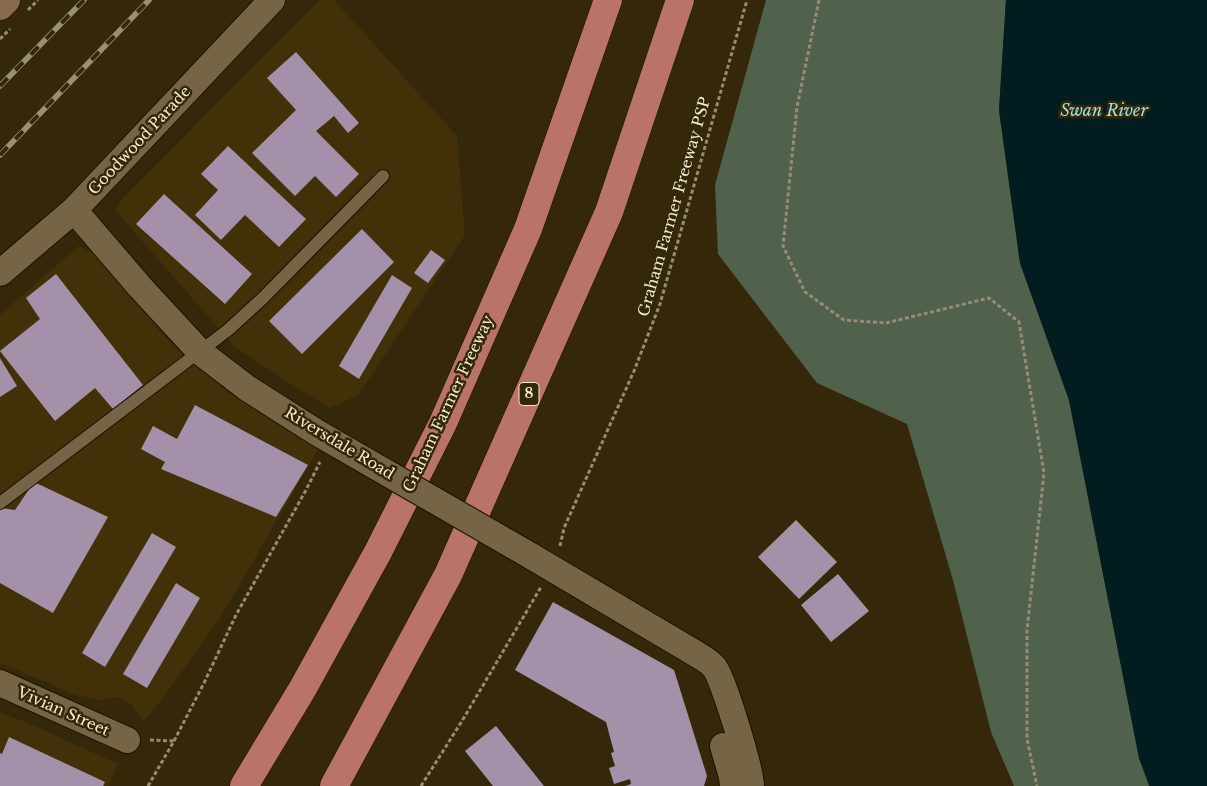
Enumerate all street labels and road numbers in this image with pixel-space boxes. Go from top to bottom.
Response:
street label: Goodwood Parade [85,83,195,199]
street label: Graham Farmer Freeway PSP [635,95,715,319]
street label: Graham Farmer Freeway [400,313,498,495]
road number: 8 [519,382,539,406]
street label: Riversdale Road [281,404,397,484]
street label: Vivian Street [14,684,112,740]

